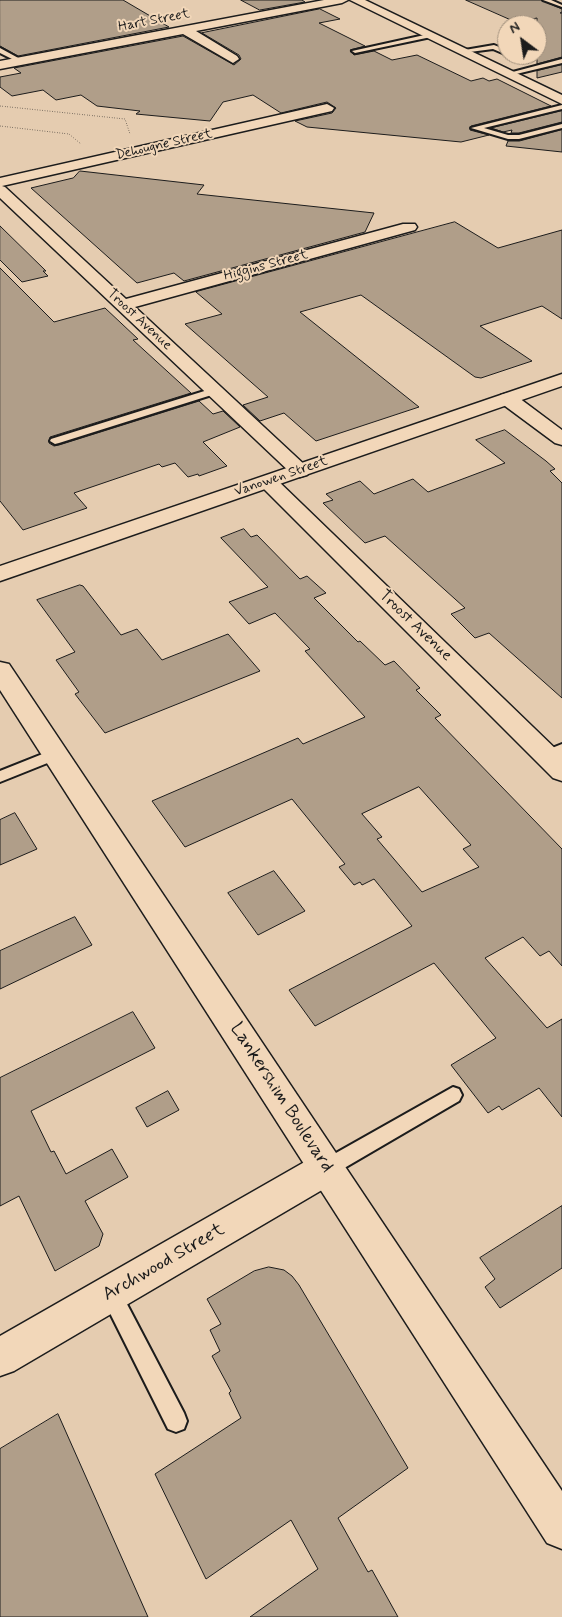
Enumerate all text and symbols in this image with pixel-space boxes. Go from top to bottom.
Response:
street label: Hart Street [117,6,191,36]
north arrow [497,15,547,65]
text: N [506,18,523,38]
street label: Dehougne Street [114,126,214,164]
street label: Higgins Street [222,247,310,285]
street label: Troost Avenue [103,286,175,354]
street label: Vanowen Street [232,453,330,501]
street label: Troost Avenue [374,586,456,666]
street label: Lankershim Boulevard [224,1019,338,1177]
street label: Archwood Street [99,1219,229,1307]

